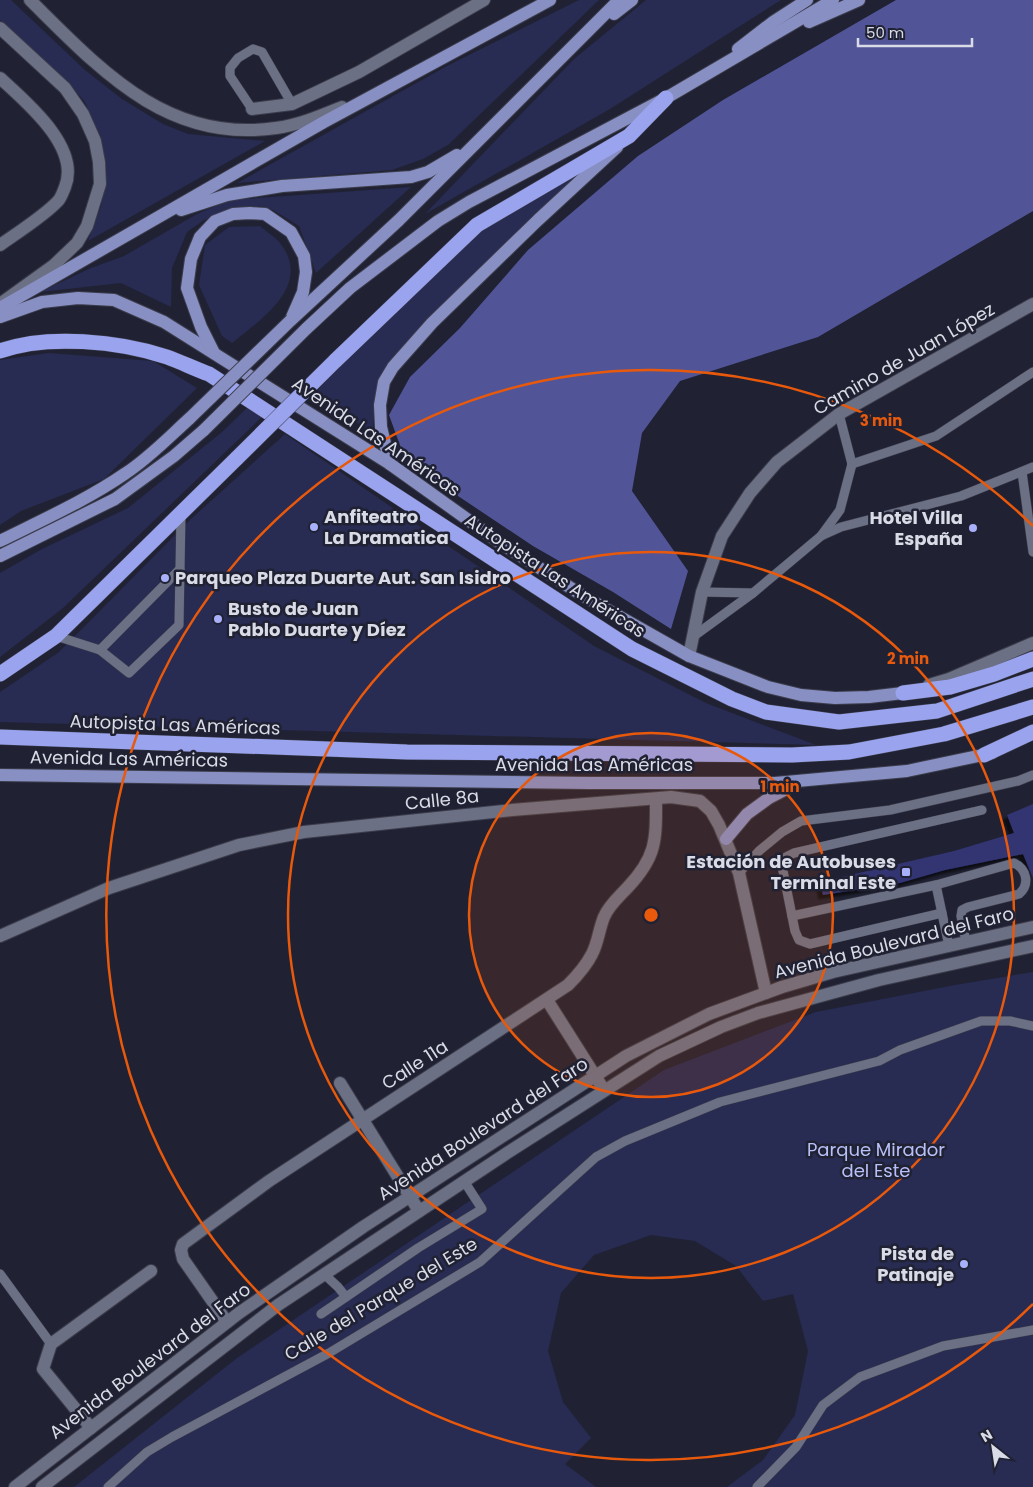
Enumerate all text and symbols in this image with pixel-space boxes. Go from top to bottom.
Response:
scale bar [858,15,972,47]
text: 50 m [866,22,904,43]
street label: Camino de Juan López [809,296,999,421]
street label: Avenida Las Américas [287,371,465,502]
text: 3 min [860,410,902,431]
place label: Anfiteatro La Dramatica [324,504,449,550]
place label: Hotel Villa España [870,505,963,551]
street label: Autopista Las Américas [460,508,651,643]
marker: Anfiteatro La Dramatica [308,521,320,533]
marker: Hotel Villa España [967,522,979,534]
place label: Parqueo Plaza Duarte Aut. San Isidro [175,565,511,590]
marker: Parqueo Plaza Duarte Aut. San Isidro [159,572,171,584]
place label: Busto de Juan Pablo Duarte y Díez [228,596,406,642]
marker: Busto de Juan Pablo Duarte y Díez [212,613,224,625]
text: 2 min [887,648,929,669]
street label: Autopista Las Américas [69,708,281,741]
street label: Avenida Las Américas [30,744,228,773]
street label: Avenida Las Américas [495,752,693,777]
text: 1 min [760,776,800,797]
street label: Calle 8a [404,783,480,816]
place label: Estación de Autobuses Terminal Este [686,849,896,895]
marker: Estación de Autobuses Terminal Este [900,866,912,878]
street label: Avenida Boulevard del Faro [771,901,1016,984]
centre of rings [642,906,660,924]
street label: Calle 11a [377,1034,453,1095]
street label: Avenida Boulevard del Faro [373,1051,593,1206]
park label: Parque Mirador del Este [807,1137,945,1183]
street label: Calle del Parque del Este [279,1231,482,1366]
place label: Pista de Patinaje [877,1241,954,1287]
marker: Pista de Patinaje [958,1258,970,1270]
street label: Avenida Boulevard del Faro [44,1277,256,1445]
north arrow [968,1422,1018,1472]
text: N [977,1424,996,1447]

